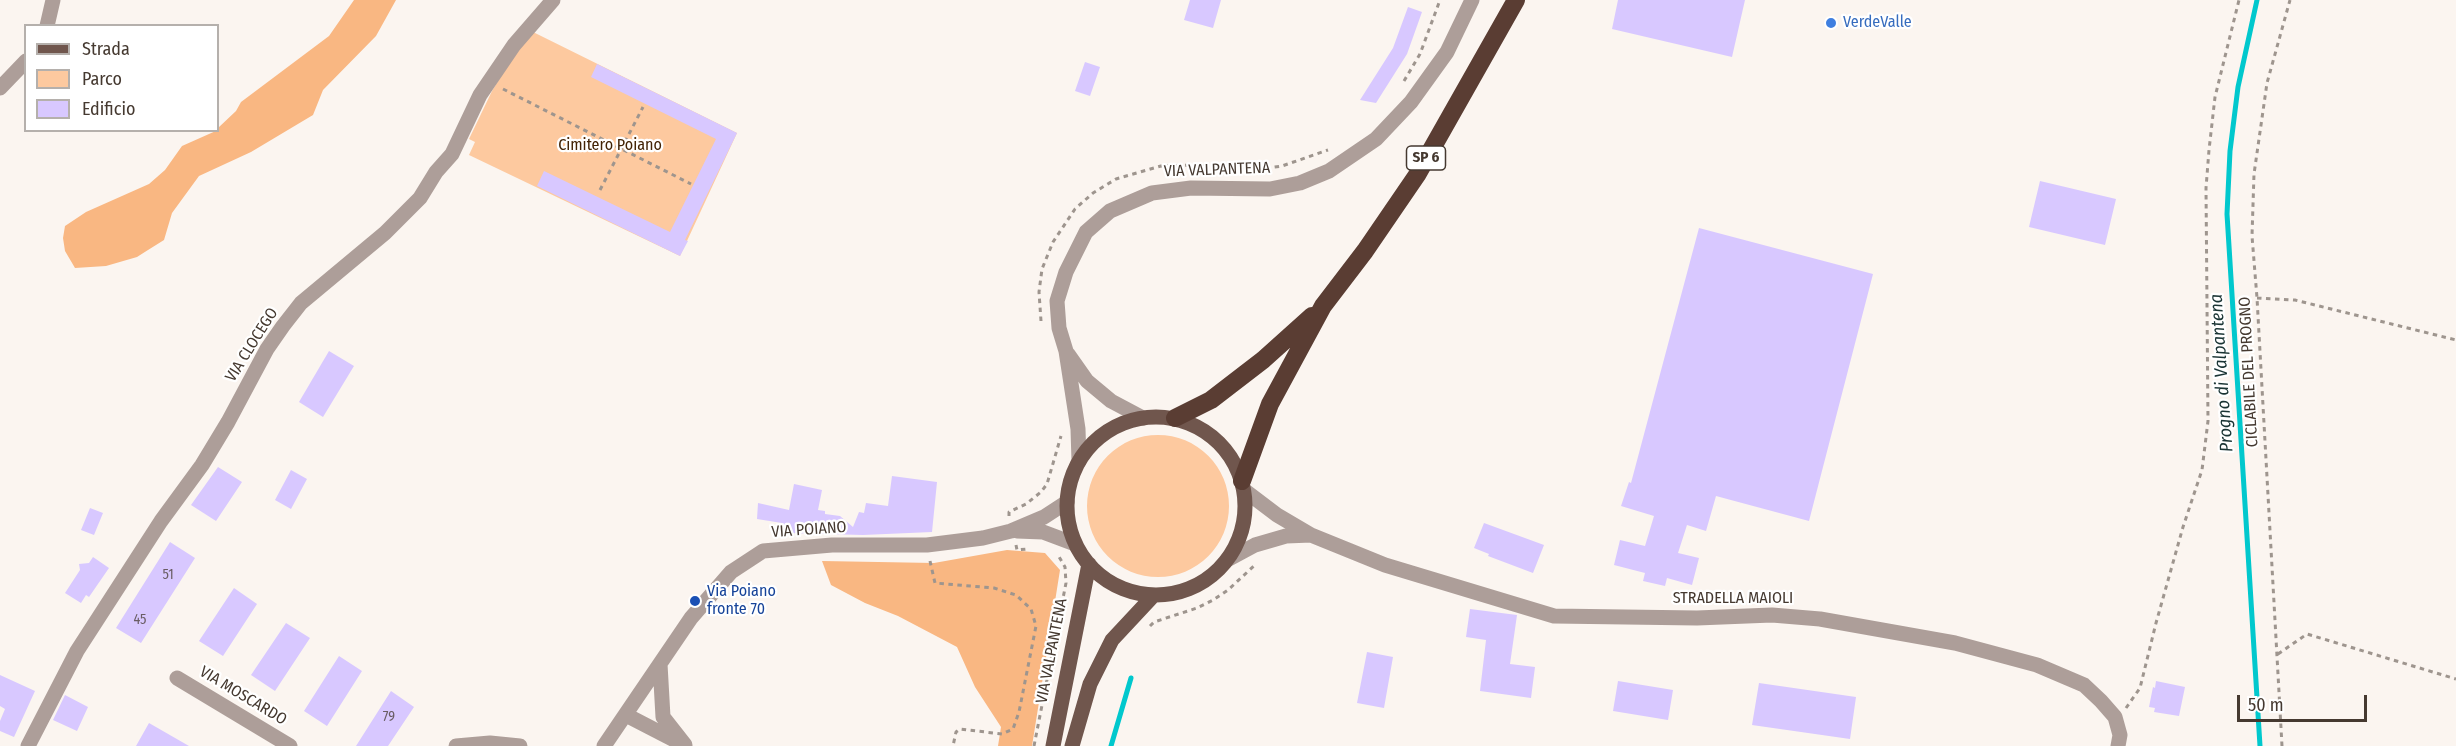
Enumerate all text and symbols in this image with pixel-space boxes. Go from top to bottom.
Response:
place label: VerdeValle [1843,13,1912,33]
marker: VerdeValle [1824,16,1838,30]
legend [24,24,219,132]
text: Strada [82,38,130,60]
text: Parco [82,68,122,90]
text: Edificio [82,98,135,120]
park label: Cimitero Poiano [558,136,662,156]
road number: SP 6 [1406,146,1446,170]
street label: VIA VALPANTENA [1163,159,1271,181]
water label: Progno di Valpantena [2206,293,2238,453]
street label: CICLABILE DEL PROGNO [2235,296,2263,448]
street label: VIA CLOCEGO [222,304,282,386]
street label: VIA POIANO [771,518,847,542]
house number: 51 [162,567,174,583]
place label: Via Poiano fronte 70 [707,582,776,620]
street label: STRADELLA MAIOLI [1673,589,1793,609]
marker: Via Poiano fronte 70 [688,594,702,608]
street label: VIA VALPANTENA [1032,597,1072,705]
house number: 45 [133,612,147,628]
street label: VIA MOSCARDO [196,662,290,730]
scale bar [2240,683,2370,721]
text: 50 m [2248,694,2284,716]
house number: 79 [383,709,395,725]

